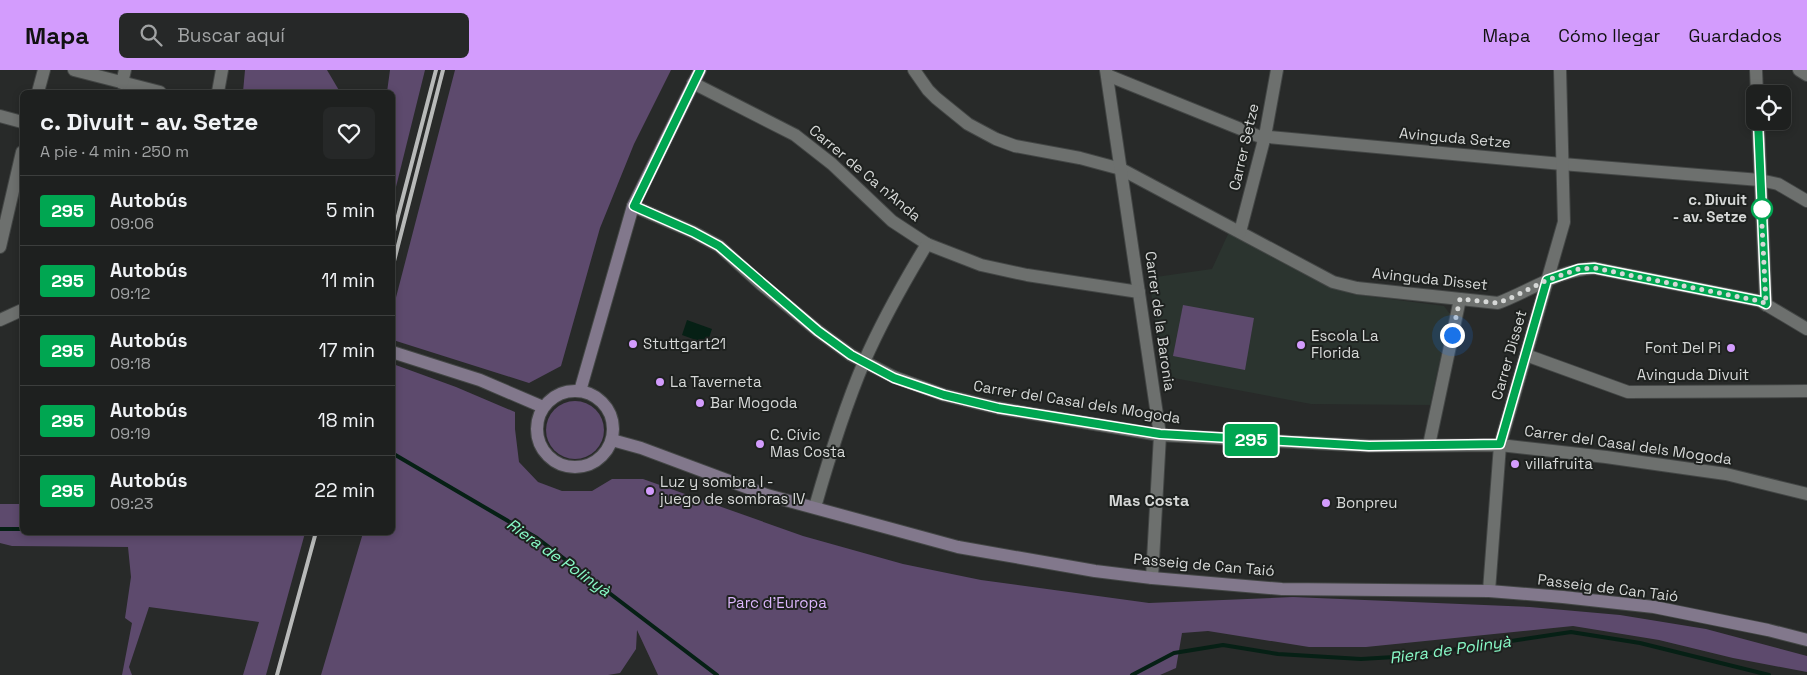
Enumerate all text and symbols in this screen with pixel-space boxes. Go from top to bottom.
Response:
search box [119,13,469,58]
text: Mapa [25,20,89,51]
icon: search [137,21,165,49]
text: Buscar aquí [177,23,285,48]
text: Mapa [1482,24,1530,47]
text: Cómo llegar [1558,24,1660,47]
text: Guardados [1688,24,1782,47]
map controls [1746,85,1791,130]
button: locate [1746,85,1791,130]
street label: Carrer Setze [1224,101,1263,192]
text: c. Divuit - av. Setze [40,106,258,137]
button: heart [323,107,375,159]
street label: Carrer de Ca n'Anda [805,120,925,225]
street label: Avinguda Setze [1398,123,1512,152]
text: A pie · 4 min · 250 m [40,141,189,162]
text: Autobús [110,188,187,213]
place label: c. Divuit - av. Setze [1673,190,1747,226]
text: 5 min [326,198,375,223]
marker: c. Divuit - av. Setze [1751,198,1773,220]
text: 295 [51,199,84,222]
text: 09:06 [110,213,154,234]
street label: Carrer de la Baronia [1141,250,1180,392]
text: Autobús [110,258,187,283]
street label: Avinguda Disset [1371,263,1489,294]
text: 11 min [322,268,375,293]
text: 295 [51,269,84,292]
text: 09:12 [110,283,150,304]
street label: Carrer Disset [1487,308,1530,402]
your location [1440,323,1465,348]
place label: Escola La Florida [1311,326,1379,362]
text: Autobús [110,328,187,353]
place label: Stuttgart21 [643,334,726,353]
text: 17 min [319,338,375,363]
marker: Stuttgart21 [627,338,639,350]
place label: Font Del Pi [1645,338,1721,357]
text: 295 [51,339,84,362]
marker: Escola La Florida [1295,339,1307,351]
marker: Font Del Pi [1725,342,1737,354]
text: 09:18 [110,353,151,374]
street label: Avinguda Divuit [1637,365,1749,384]
place label: La Taverneta [670,372,762,391]
marker: La Taverneta [654,376,666,388]
street label: Carrer del Casal dels Mogoda [972,376,1182,427]
place label: Bar Mogoda [710,393,798,412]
marker: Bar Mogoda [694,397,706,409]
text: Autobús [110,398,187,423]
text: 18 min [318,408,375,433]
text: 295 [51,409,84,432]
street label: Carrer del Casal dels Mogoda [1523,421,1733,469]
text: 09:19 [110,423,151,444]
line badge: 295 [1222,424,1280,456]
place label: C. Cívic Mas Costa [770,425,846,461]
text: 295 [1235,428,1267,451]
marker: C. Cívic Mas Costa [754,438,766,450]
place label: villafruita [1525,454,1593,473]
marker: villafruita [1509,458,1521,470]
text: Autobús [110,468,187,493]
place label: Luz y sombra I - juego de sombras IV [659,472,805,508]
text: 22 min [315,478,375,503]
text: 295 [51,479,84,502]
marker: Luz y sombra I - juego de sombras IV [644,485,656,497]
district label: Mas Costa [1109,490,1189,511]
text: 09:23 [110,493,153,514]
place label: Bonpreu [1336,493,1398,512]
marker: Bonpreu [1320,497,1332,509]
water label: Riera de Polinyà [503,514,615,602]
street label: Passeig de Can Taió [1133,549,1275,580]
street label: Passeig de Can Taió [1537,569,1680,606]
park label: Parc d'Europa [727,593,827,612]
water label: Riera de Polinyà [1388,630,1513,668]

